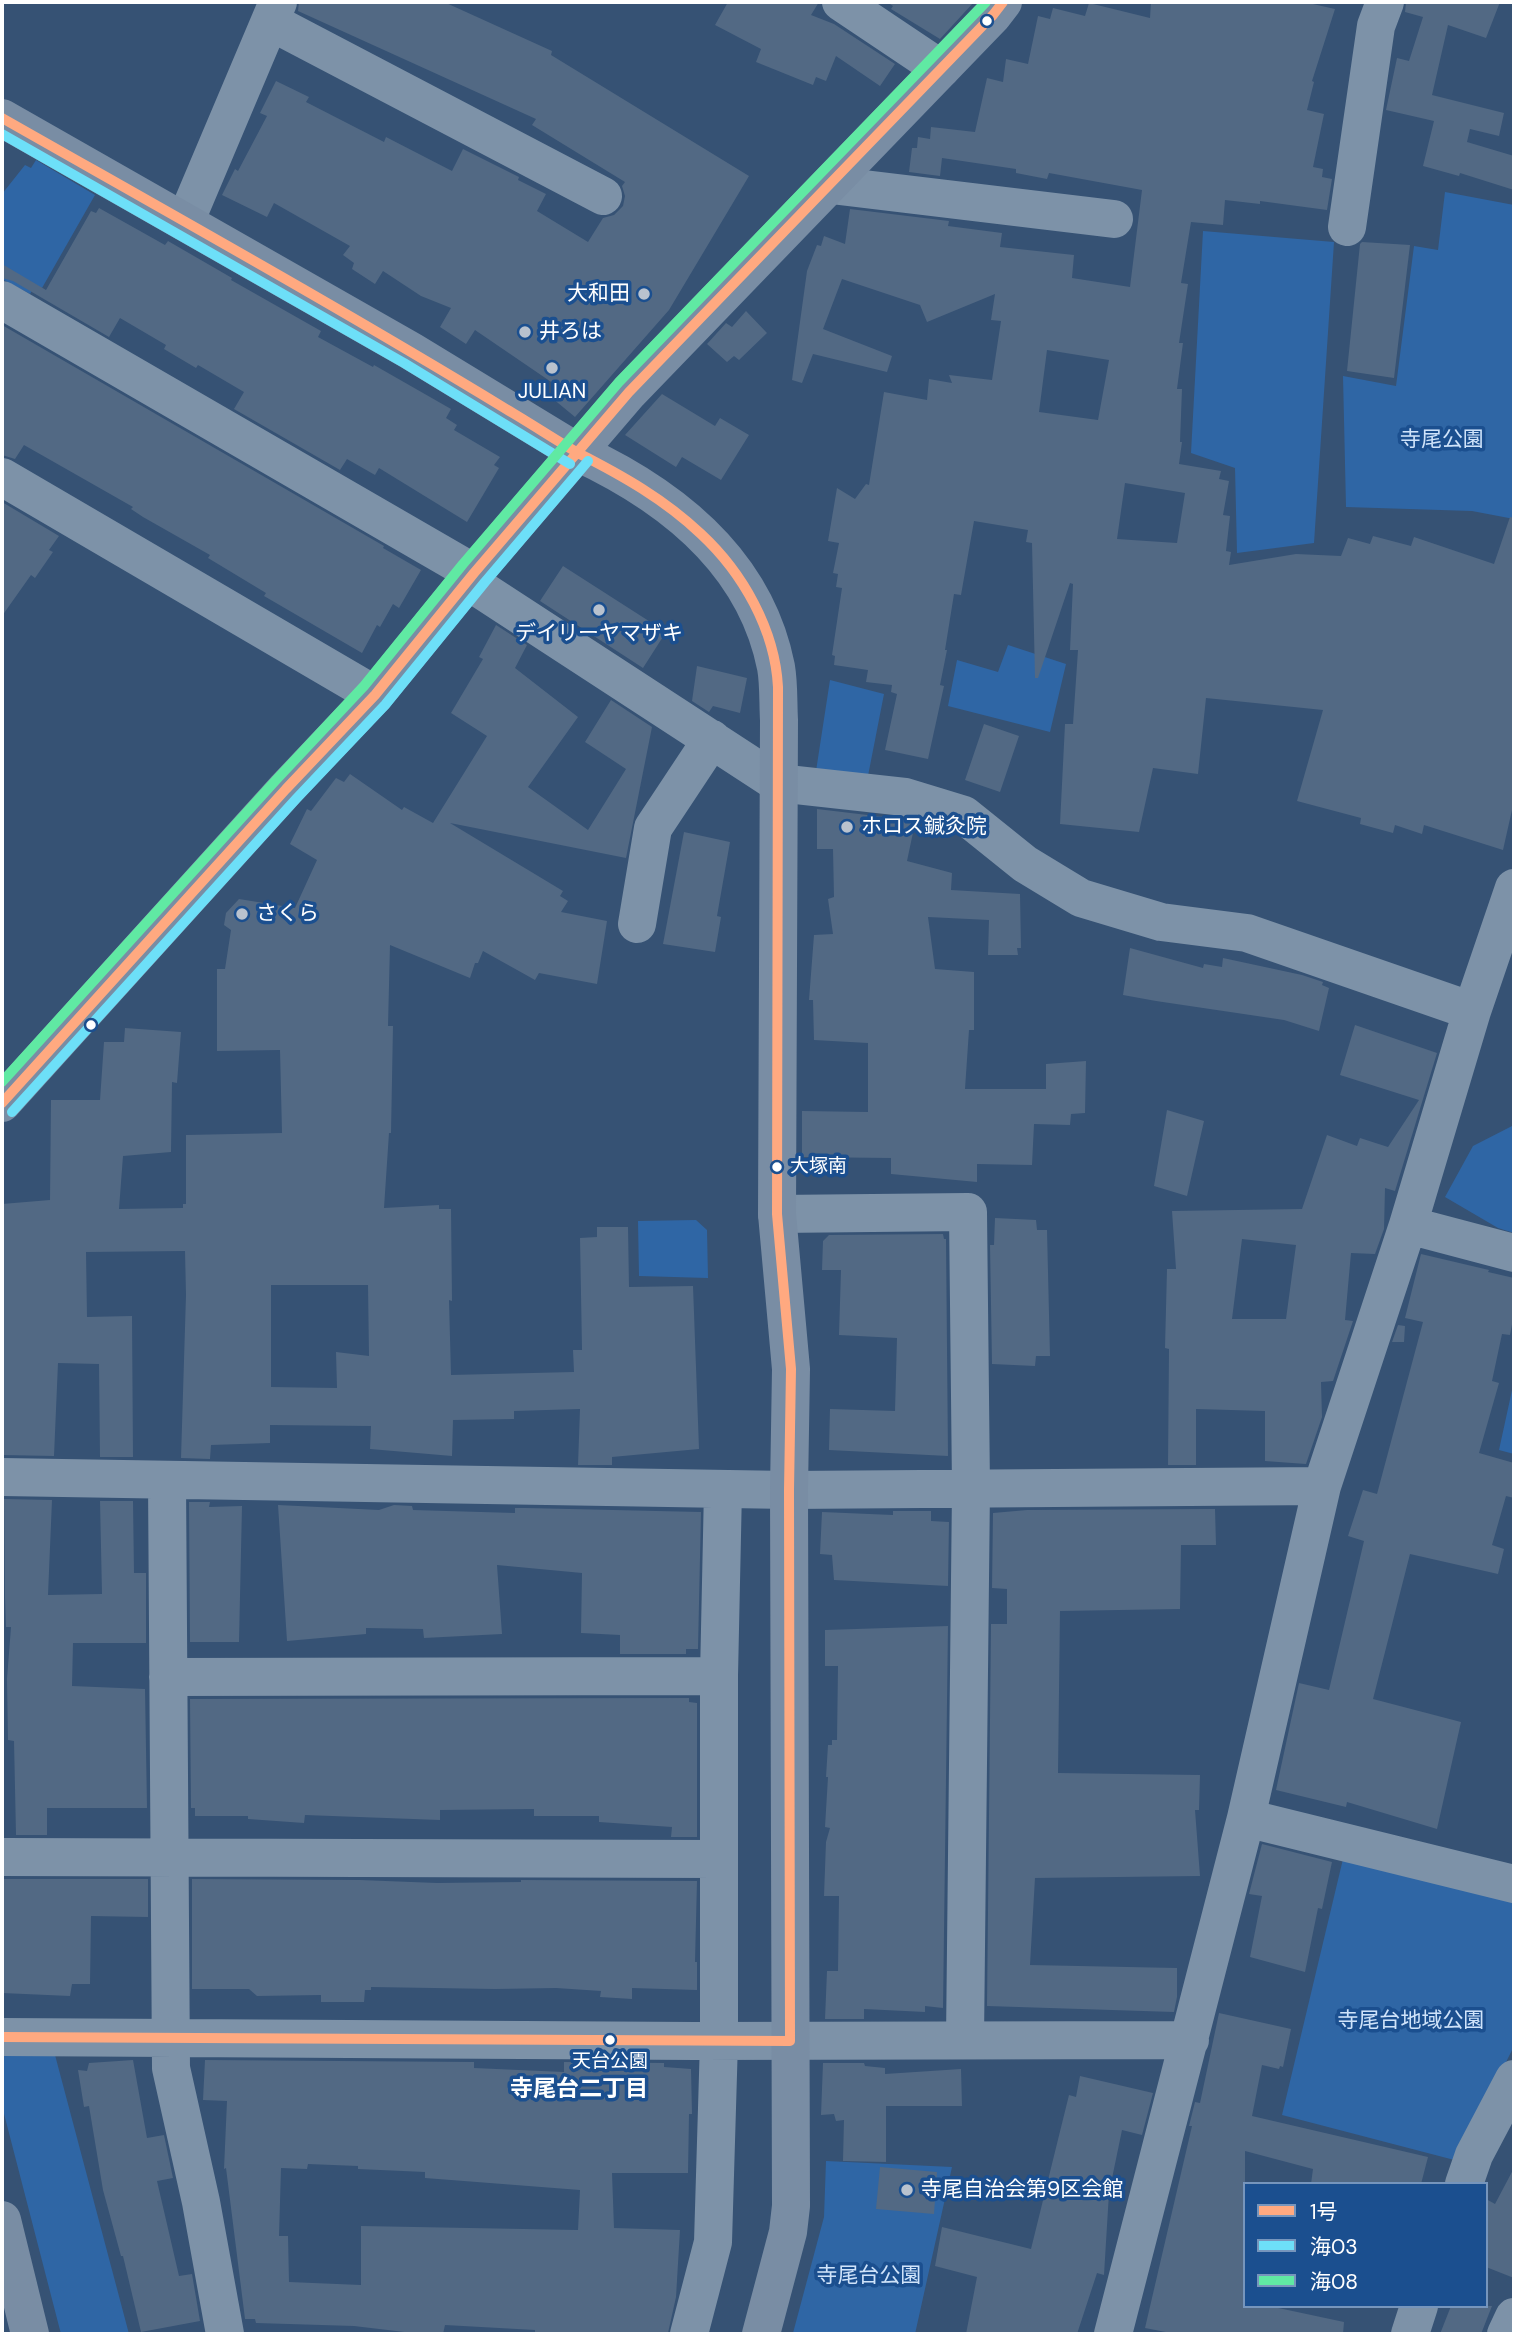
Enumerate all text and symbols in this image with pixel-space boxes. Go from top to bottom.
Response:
unlabelled marker [980,14,994,28]
place label: 大和田 [567,281,630,307]
marker: 大和田 [636,286,652,302]
place label: 井ろは [539,319,602,345]
marker: 井ろは [517,324,533,340]
marker: JULIAN [544,360,560,376]
place label: JULIAN [518,379,586,405]
park label: 寺尾公園 [1400,427,1484,453]
marker: デイリーヤマザキ [591,602,607,618]
place label: デイリーヤマザキ [515,621,683,647]
place label: ホロス鍼灸院 [861,814,987,840]
marker: ホロス鍼灸院 [839,819,855,835]
place label: さくら [256,901,319,927]
marker: さくら [234,906,250,922]
unlabelled marker [84,1018,98,1032]
place label: 大塚南 [790,1156,847,1178]
marker: 大塚南 [770,1160,784,1174]
park label: 寺尾台地域公園 [1338,2008,1484,2034]
marker: 天台公園 [603,2033,617,2047]
place label: 天台公園 [572,2051,648,2073]
district label: 寺尾台二丁目 [510,2076,648,2104]
place label: 寺尾自治会第9区会館 [921,2177,1123,2203]
marker: 寺尾自治会第9区会館 [899,2182,915,2198]
legend [1243,2182,1488,2308]
text: 1号 [1310,2198,1338,2226]
text: 海03 [1310,2233,1358,2261]
park label: 寺尾台公園 [817,2263,921,2289]
text: 海08 [1310,2268,1358,2296]

